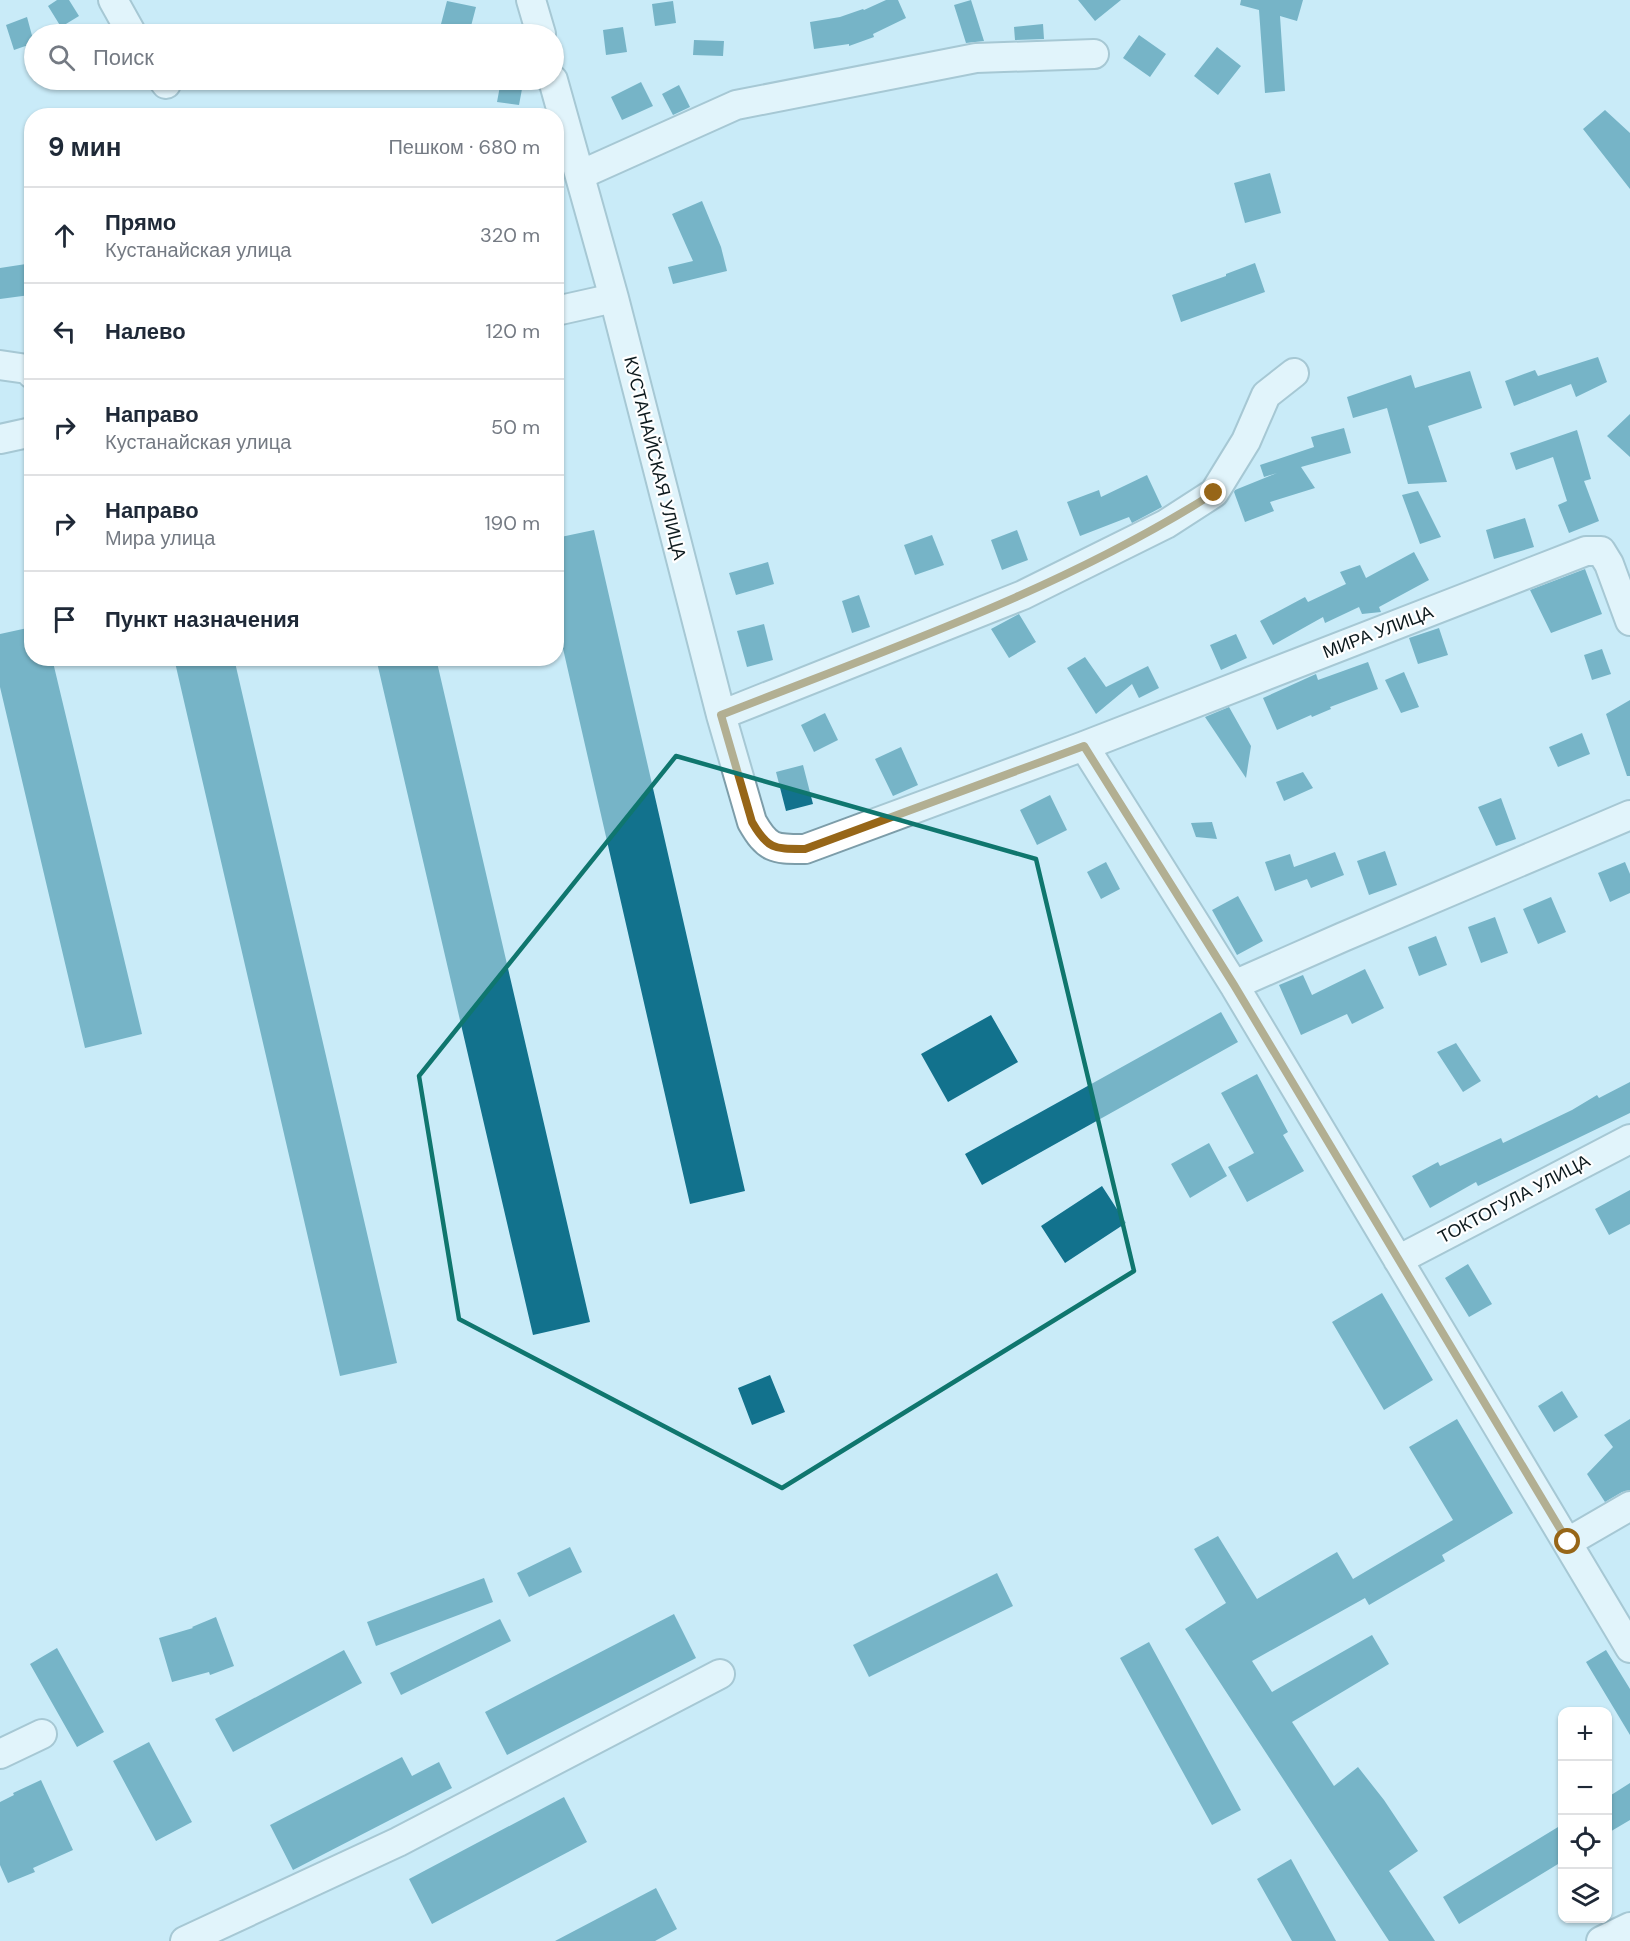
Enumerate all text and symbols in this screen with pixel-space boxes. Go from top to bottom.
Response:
search box [24,24,564,90]
icon: search [45,41,78,74]
text: Поиск [93,43,154,72]
text: 9 мин [48,130,122,164]
text: Пешком · 680 m [388,134,540,160]
text: Прямо [105,208,176,237]
icon: ahead [48,219,81,252]
text: 320 m [480,222,540,248]
text: Кустанайская улица [105,237,291,263]
icon: left [48,315,81,348]
text: Налево [105,317,186,346]
text: 120 m [486,318,540,344]
street label: КУСТАНАЙСКАЯ УЛИЦА [618,354,692,562]
text: Направо [105,400,199,429]
icon: right [48,411,81,444]
text: 50 m [491,414,540,440]
text: Кустанайская улица [105,429,291,455]
route end [1200,479,1226,505]
text: Направо [105,496,199,525]
icon: right [48,507,81,540]
text: 190 m [484,510,540,536]
text: Мира улица [105,525,215,551]
street label: МИРА УЛИЦА [1319,600,1437,664]
icon: arrive [48,603,81,636]
text: Пункт назначения [105,605,300,634]
street label: ТОКТОГУЛА УЛИЦА [1434,1149,1594,1249]
route start [1554,1528,1580,1554]
map controls [1558,1707,1612,1923]
button: + [1558,1707,1612,1761]
button: − [1558,1761,1612,1815]
button: locate [1558,1815,1612,1869]
button: layers [1558,1869,1612,1923]

